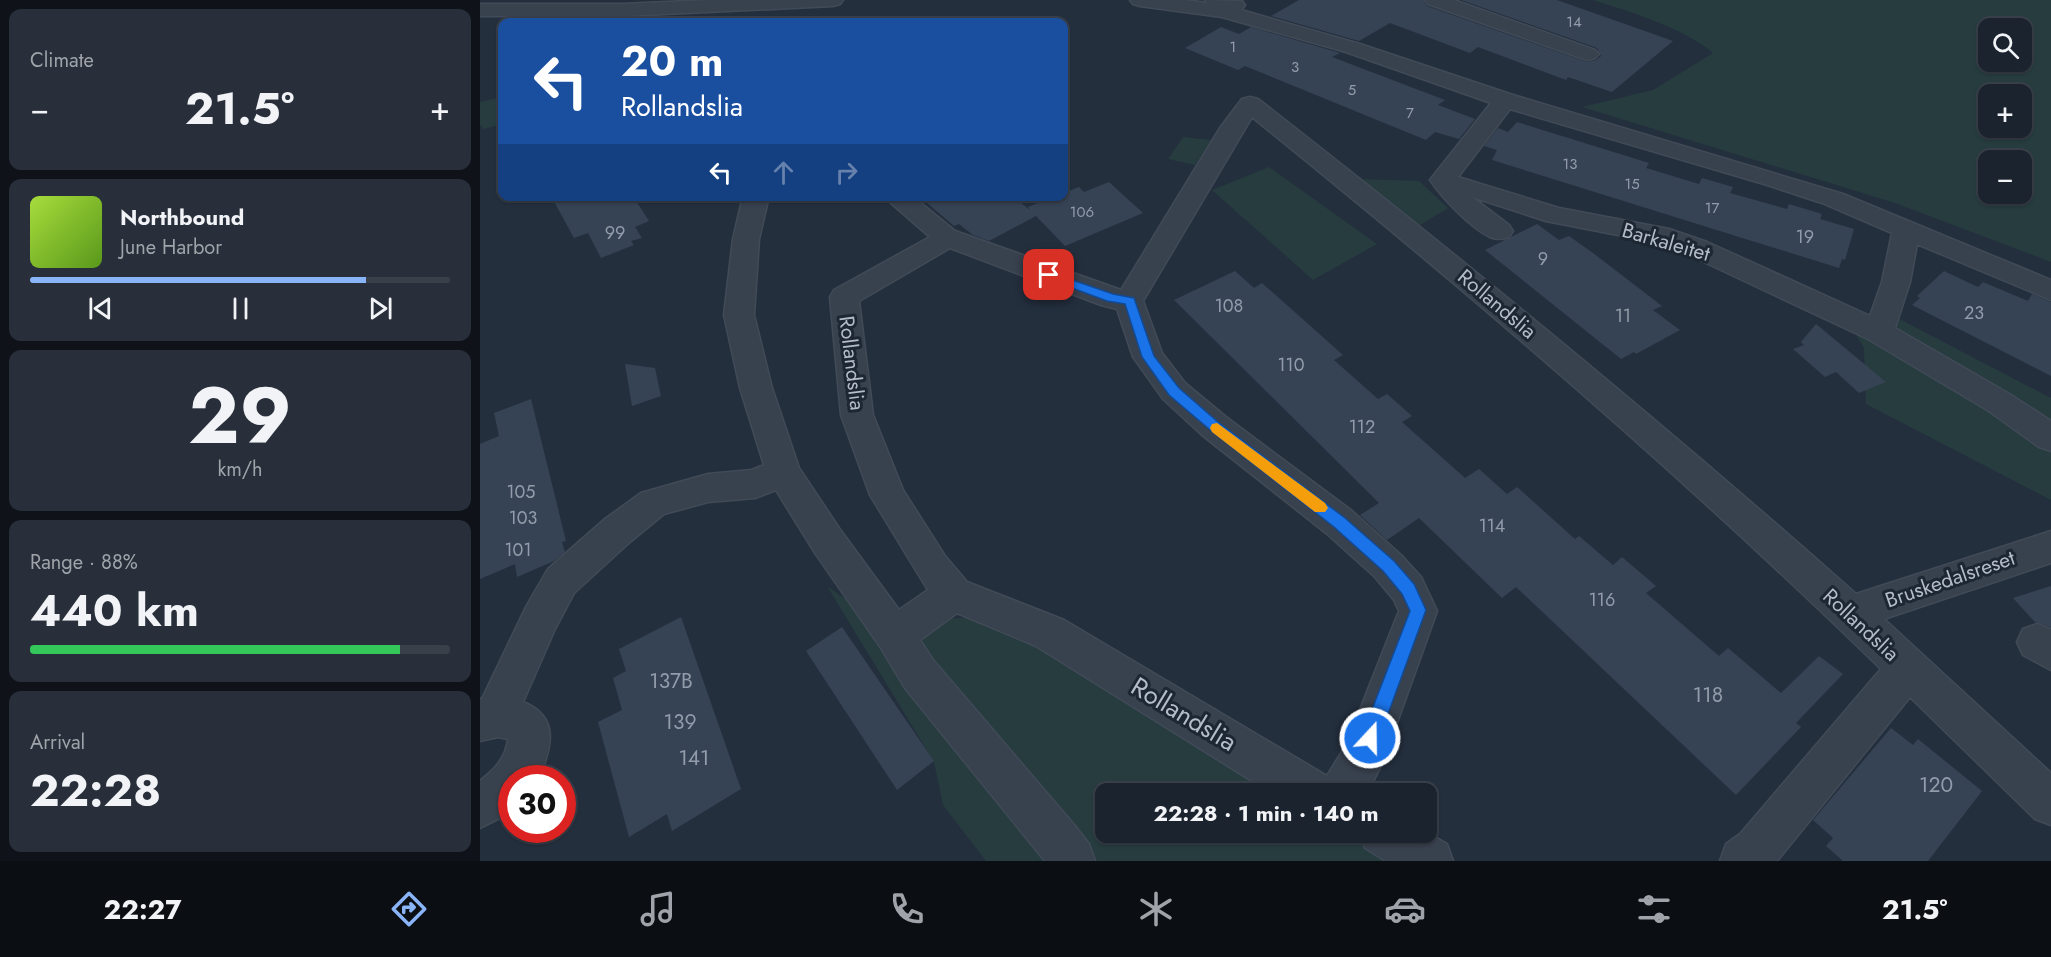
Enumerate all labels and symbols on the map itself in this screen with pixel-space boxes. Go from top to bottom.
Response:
house number: 14 [1566,11,1582,33]
house number: 1 [1230,36,1236,58]
house number: 3 [1291,56,1299,78]
house number: 5 [1348,79,1356,101]
house number: 7 [1406,102,1414,124]
house number: 13 [1563,153,1577,175]
house number: 15 [1624,173,1640,195]
house number: 17 [1705,197,1719,219]
house number: 106 [1070,201,1094,223]
street label: Barkaleitet [1618,215,1714,269]
house number: 99 [605,220,625,246]
house number: 19 [1796,224,1814,250]
house number: 9 [1538,246,1548,272]
pin [1023,249,1074,300]
street label: Rollandslia [1451,262,1543,346]
house number: 108 [1215,293,1243,319]
house number: 23 [1964,300,1984,326]
house number: 11 [1615,303,1631,329]
street label: Rollandslia [831,314,873,412]
house number: 110 [1278,352,1305,378]
house number: 112 [1349,414,1375,440]
house number: 105 [506,479,536,505]
house number: 103 [509,505,538,531]
house number: 114 [1479,513,1505,539]
house number: 101 [505,537,532,563]
street label: Bruskedalsreset [1881,543,2019,615]
street label: Rollandslia [1816,582,1906,668]
house number: 116 [1589,587,1615,613]
house number: 137B [649,666,693,696]
street label: Rollandslia [1124,667,1244,761]
house number: 118 [1693,680,1723,710]
position arrow [1338,706,1402,770]
house number: 139 [663,707,697,737]
house number: 141 [678,743,710,773]
speed limit sign: 30 [498,765,576,843]
house number: 120 [1919,770,1953,800]

